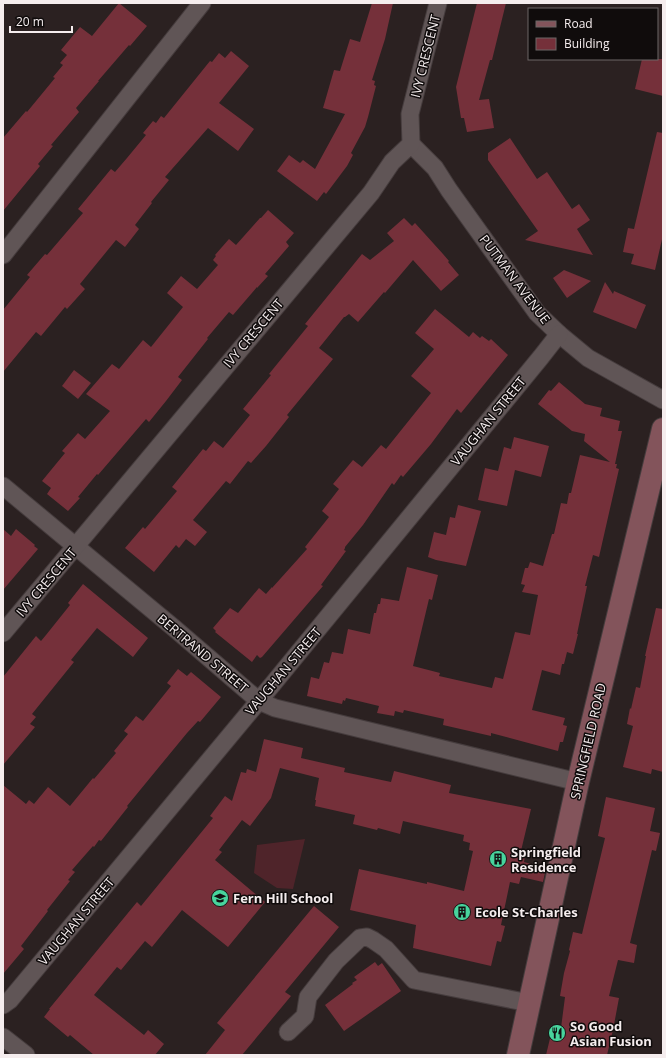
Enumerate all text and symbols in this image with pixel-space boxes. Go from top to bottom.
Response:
scale bar [10,8,72,34]
legend [528,8,658,60]
street label: IVY CRESCENT [406,12,444,99]
text: 20 m [16,13,44,30]
text: Road [564,15,593,32]
text: Building [564,35,610,52]
street label: PUTMAN AVENUE [476,231,554,327]
street label: IVY CRESCENT [219,294,288,371]
street label: VAUGHAN STREET [446,372,530,469]
street label: IVY CRESCENT [12,543,81,620]
street label: BERTRAND STREET [154,610,253,697]
street label: VAUGHAN STREET [241,623,326,719]
street label: SPRINGFIELD ROAD [566,681,610,801]
place label: Springfield Residence [511,843,581,876]
building icon: Springfield Residence [488,849,508,869]
street label: VAUGHAN STREET [34,873,119,969]
school or university icon: Fern Hill School [210,888,230,908]
place label: Fern Hill School [233,889,333,907]
building icon: Ecole St-Charles [452,902,472,922]
place label: Ecole St-Charles [475,903,578,921]
place label: So Good Asian Fusion [570,1017,652,1050]
restaurant icon: So Good Asian Fusion [547,1023,567,1043]

